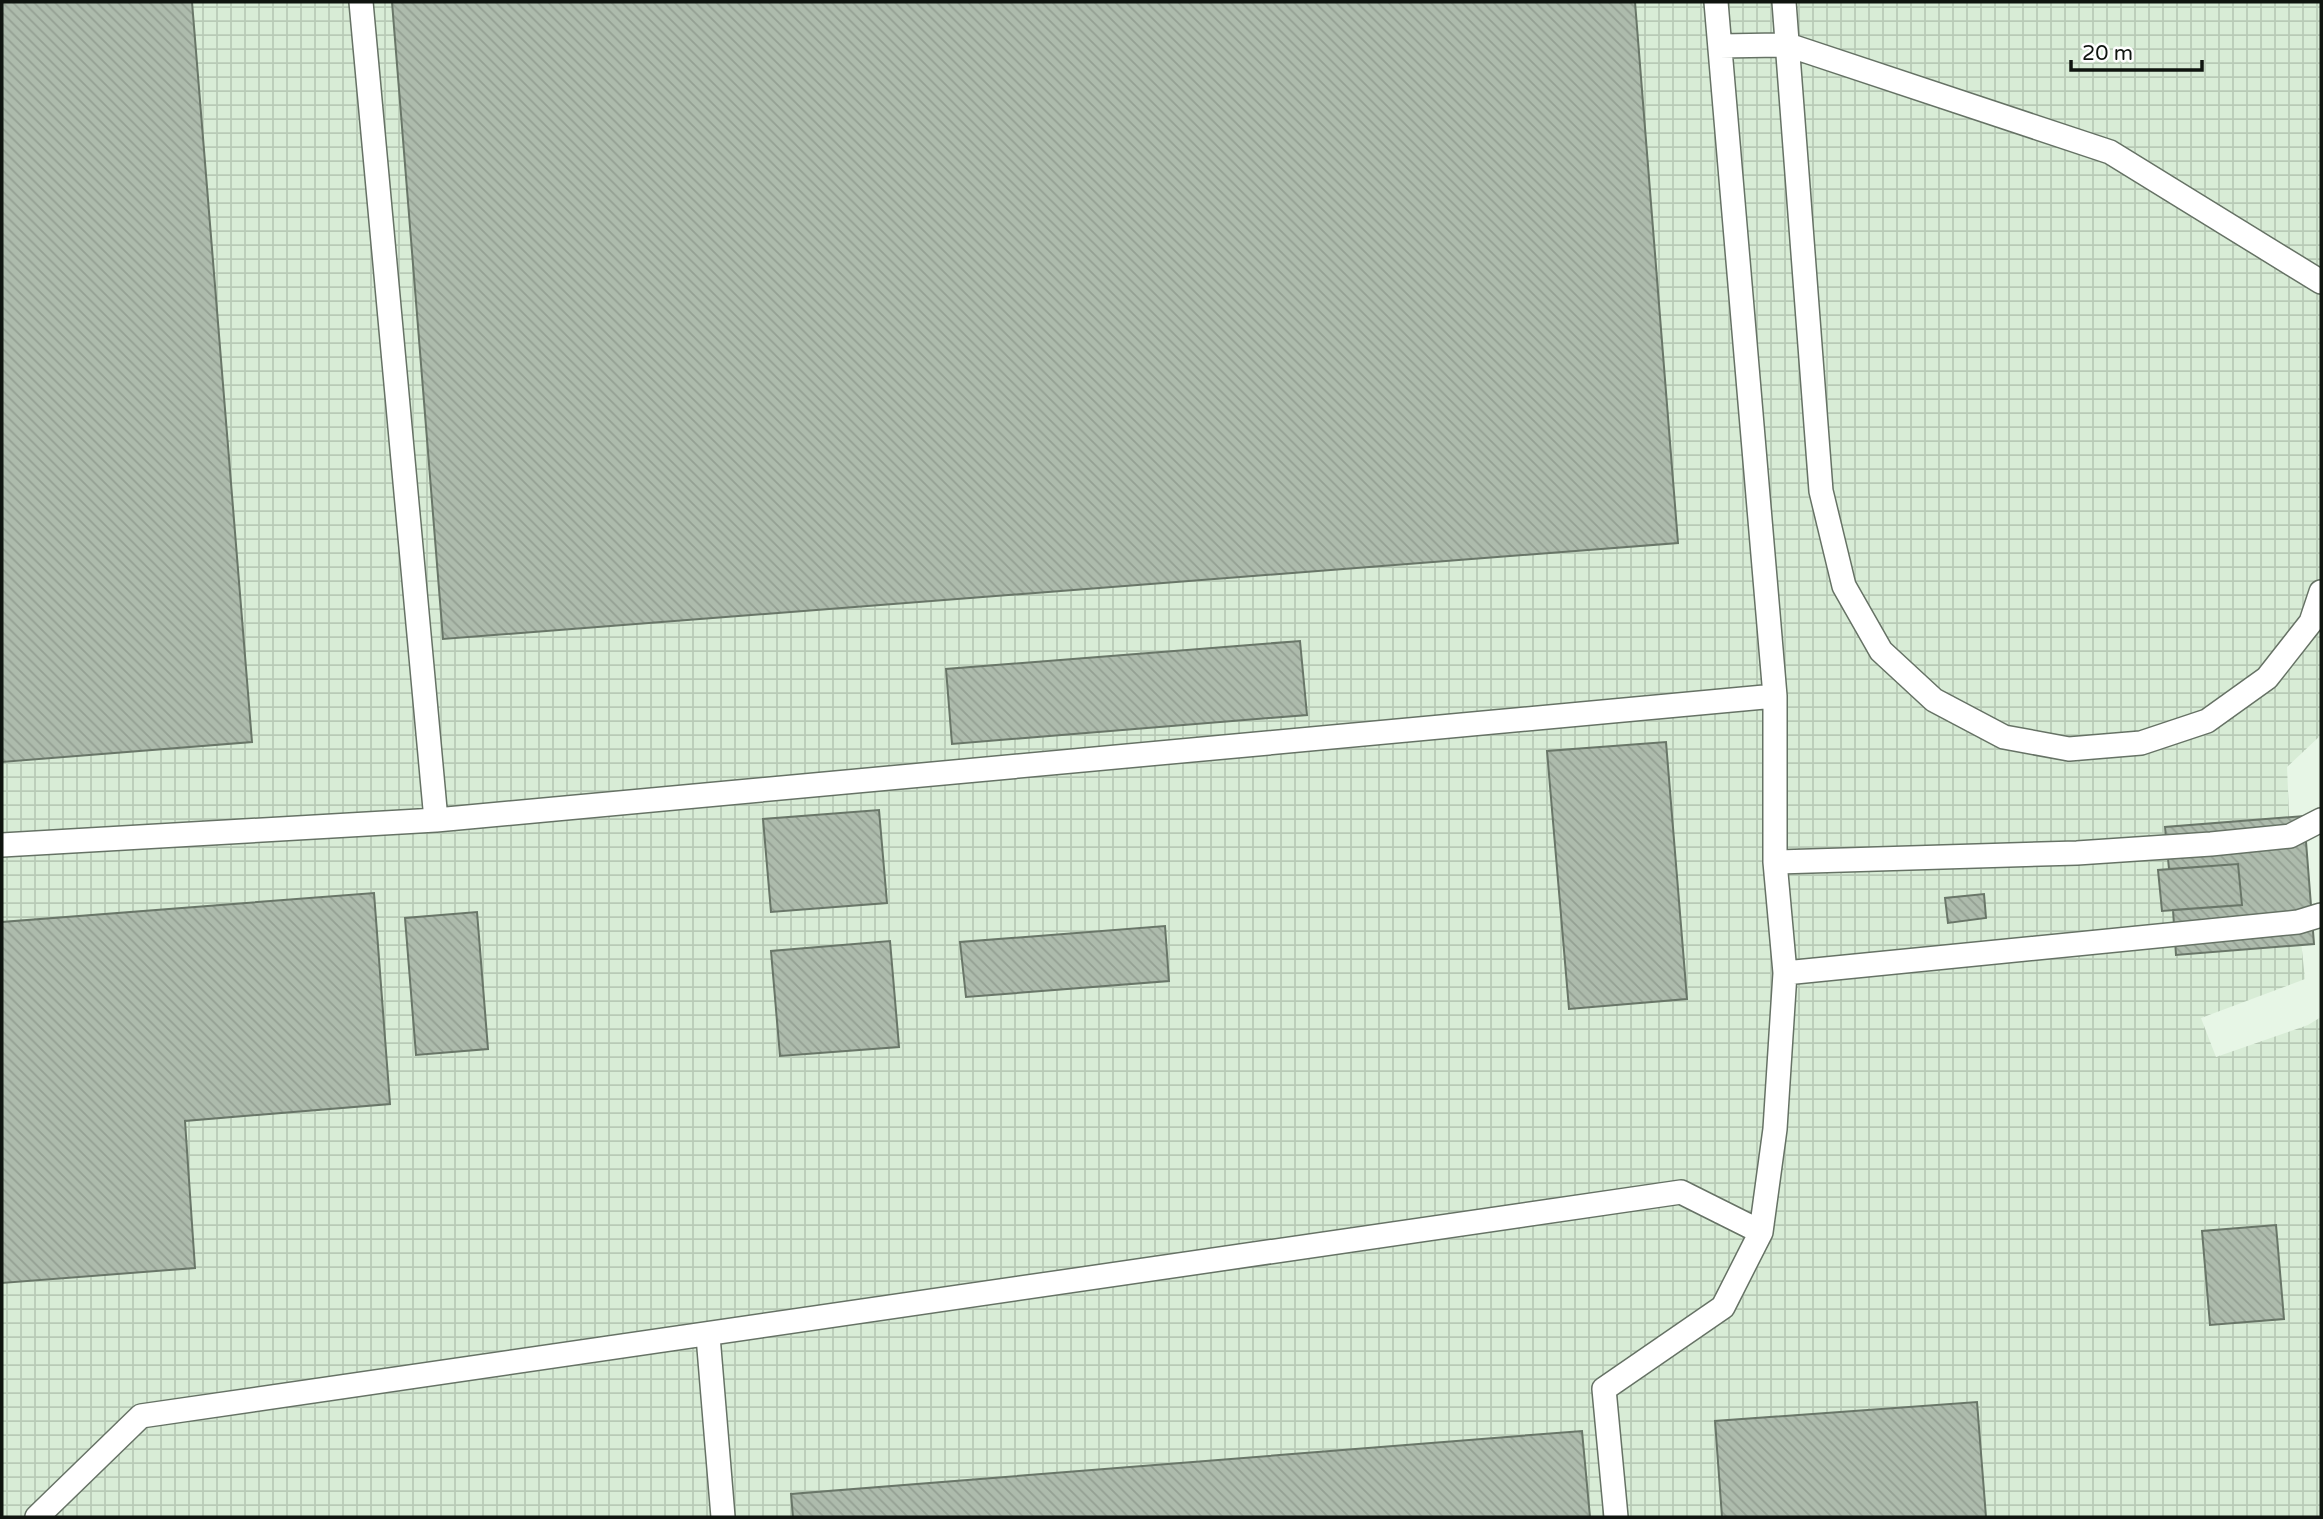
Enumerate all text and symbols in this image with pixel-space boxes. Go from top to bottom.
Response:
scale bar [2071,28,2202,72]
text: 20 m [2082,41,2133,66]

